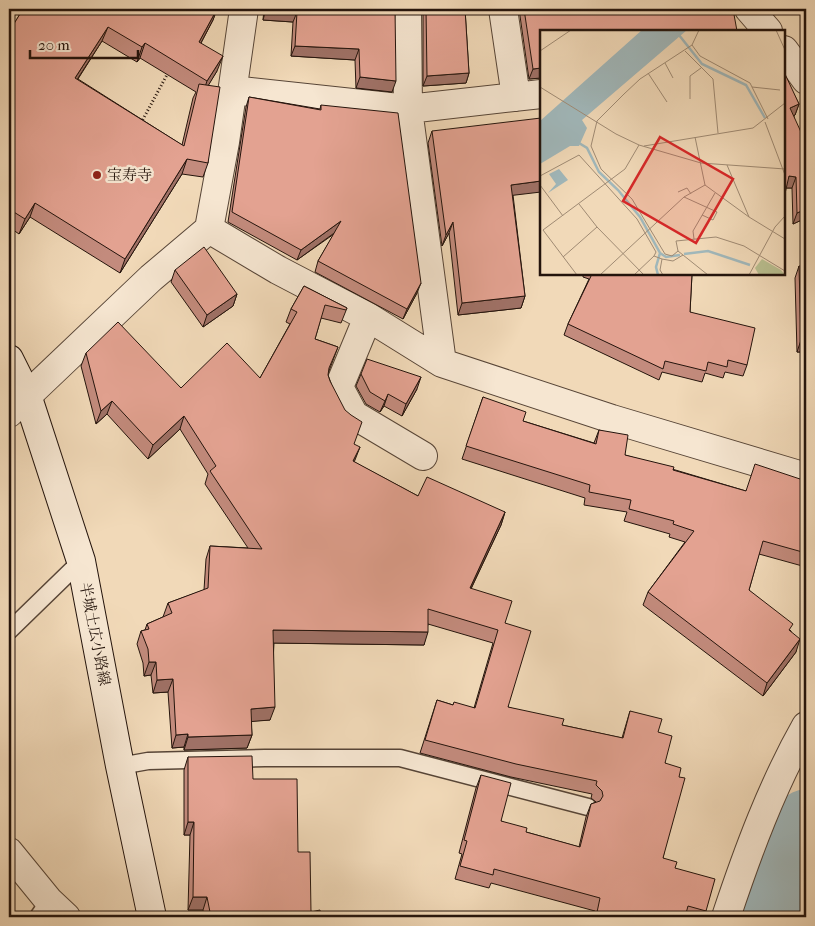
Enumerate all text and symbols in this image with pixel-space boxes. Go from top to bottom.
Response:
scale bar [30,28,138,60]
inset map [540,30,785,275]
text: 20 m [38,36,70,54]
place label: 宝寿寺 [107,166,152,184]
marker: 宝寿寺 [91,169,103,181]
street label: 半城土広小路線 [76,581,114,687]

